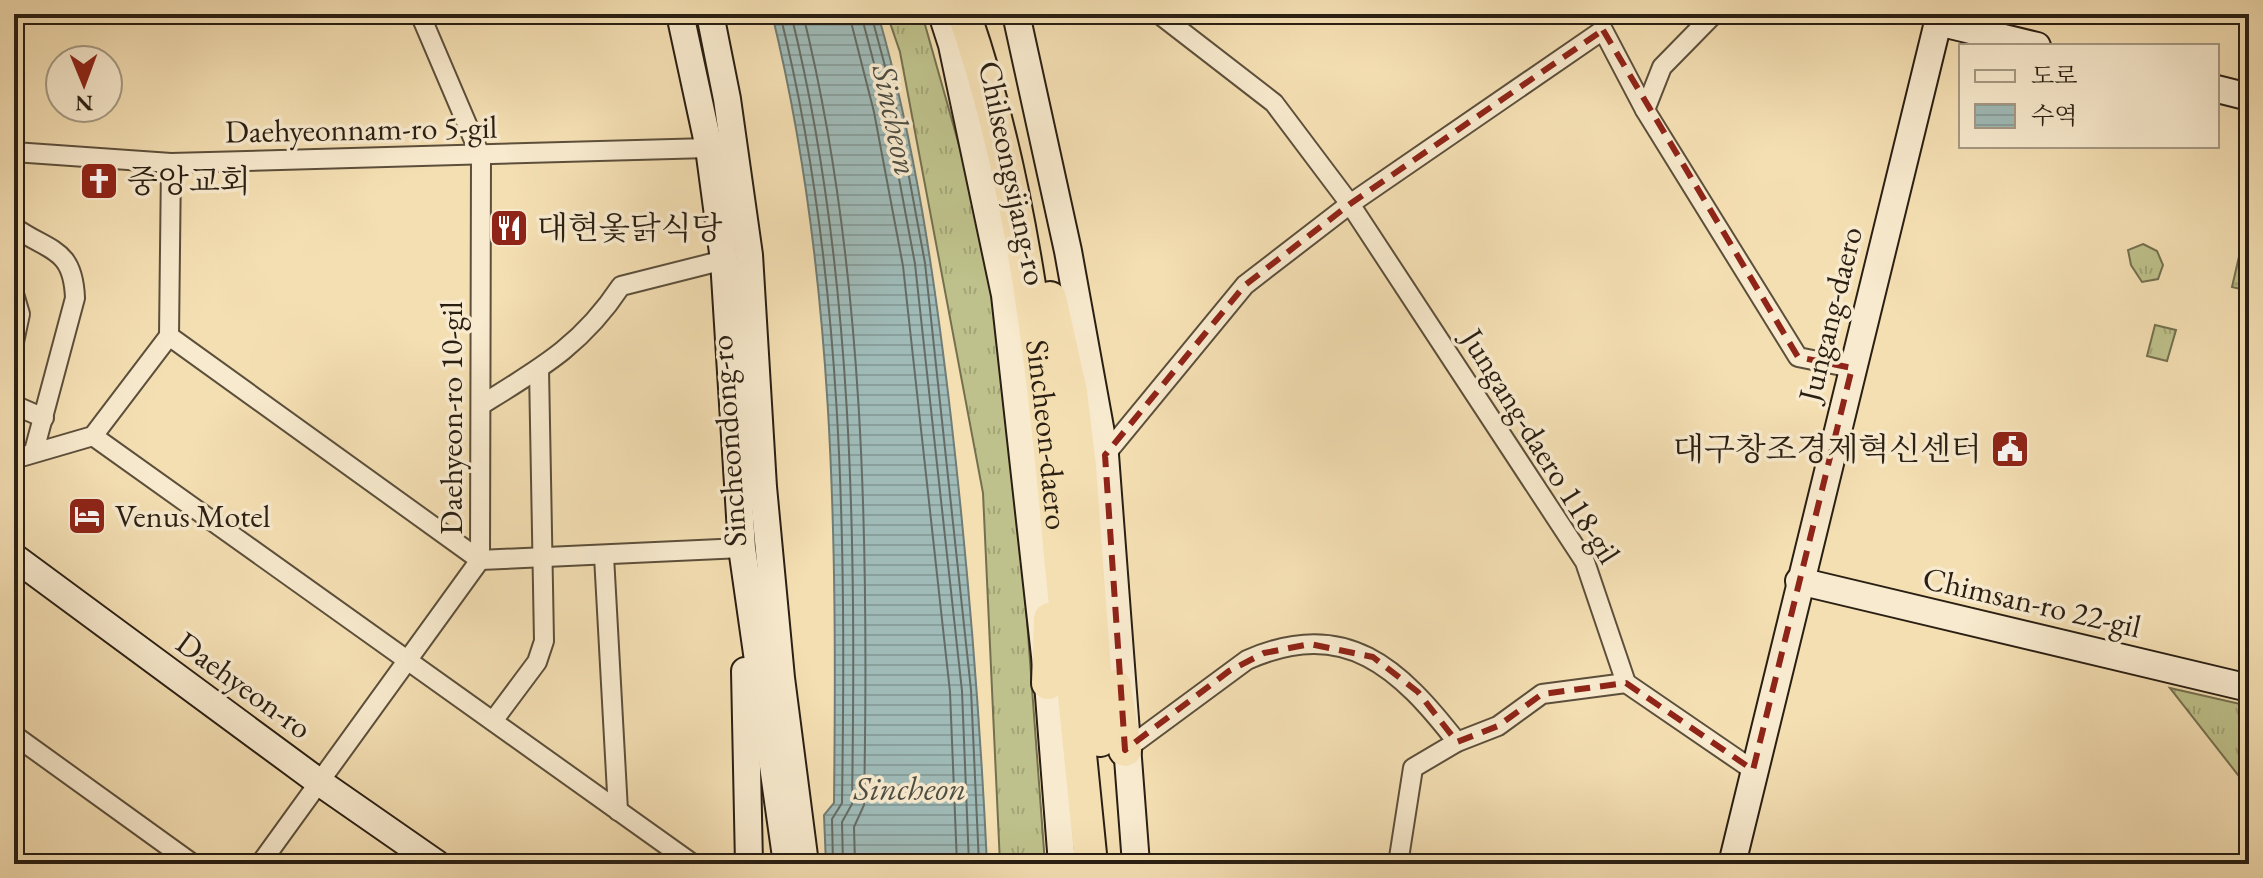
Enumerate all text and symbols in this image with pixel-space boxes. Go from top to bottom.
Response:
north arrow [44,44,124,124]
legend [1959,44,2219,148]
street label: Chilseongsijang-ro [969,57,1057,289]
water label: Sincheon [863,60,929,179]
text: 도로 [2031,60,2077,91]
text: N [75,89,93,118]
text: 수역 [2031,100,2077,131]
street label: Daehyeonnam-ro 5-gil [224,106,498,152]
church icon: 중앙교회 [78,160,120,202]
place label: 중앙교회 [127,160,251,202]
restaurant icon: 대현옻닭식당 [488,207,530,249]
place label: 대현옻닭식당 [537,207,723,249]
street label: Jungang-daero [1787,222,1872,409]
street label: Daehyeon-ro 10-gil [430,301,472,535]
street label: Jungang-daero 118-gil [1450,318,1630,572]
street label: Sincheondong-ro [700,334,756,548]
street label: Sincheon-daero [1016,337,1079,532]
place label: 대구창조경제혁신센터 [1673,428,1982,470]
public building icon: 대구창조경제혁신센터 [1989,428,2031,470]
hotel icon: Venus Motel [66,495,108,537]
place label: Venus Motel [115,495,271,537]
street label: Chimsan-ro 22-gil [1919,557,2145,648]
street label: Daehyeon-ro [168,622,320,748]
water label: Sincheon [853,766,966,810]

